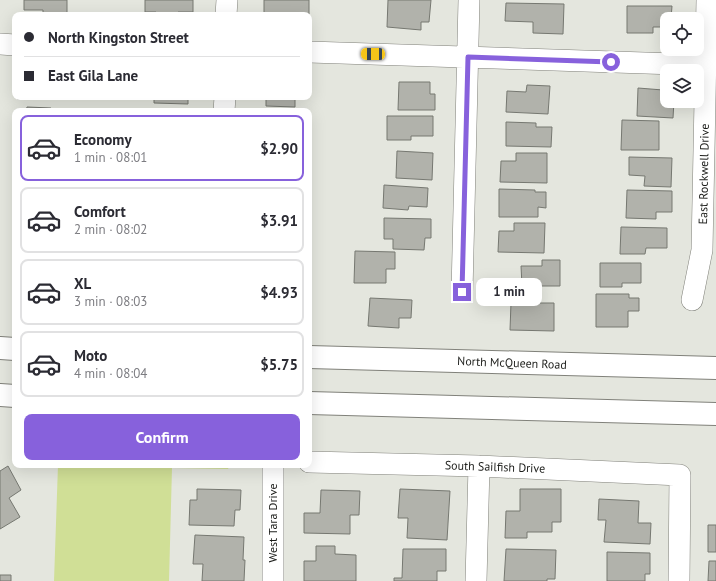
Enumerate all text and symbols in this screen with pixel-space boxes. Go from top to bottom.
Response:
map controls [660,12,704,108]
button: locate [660,12,704,56]
text: North Kingston Street [48,28,189,47]
car [361,48,385,60]
route start [602,53,620,71]
button: layers [660,64,704,108]
text: East Gila Lane [48,66,138,85]
street label: East Rockwell Drive [695,123,712,224]
icon: car [26,130,62,166]
text: Economy [74,130,132,149]
text: $2.90 [260,139,298,158]
text: 1 min · 08:01 [74,149,147,166]
icon: car [26,202,62,238]
text: Comfort [74,202,126,221]
text: $3.91 [260,211,298,230]
text: 2 min · 08:02 [74,221,147,238]
icon: car [26,274,62,310]
text: XL [74,274,91,293]
callout: 1 min [476,278,542,306]
text: $4.93 [260,283,298,302]
route end [453,283,471,301]
text: 1 min [493,283,525,300]
text: 3 min · 08:03 [74,293,147,310]
icon: car [26,346,62,382]
text: Moto [74,346,107,365]
street label: North McQueen Road [457,353,567,372]
text: $5.75 [260,355,298,374]
text: 4 min · 08:04 [74,365,147,382]
button: Confirm [24,414,300,460]
street label: South Sailfish Drive [445,457,545,476]
street label: West Tara Drive [265,484,280,562]

